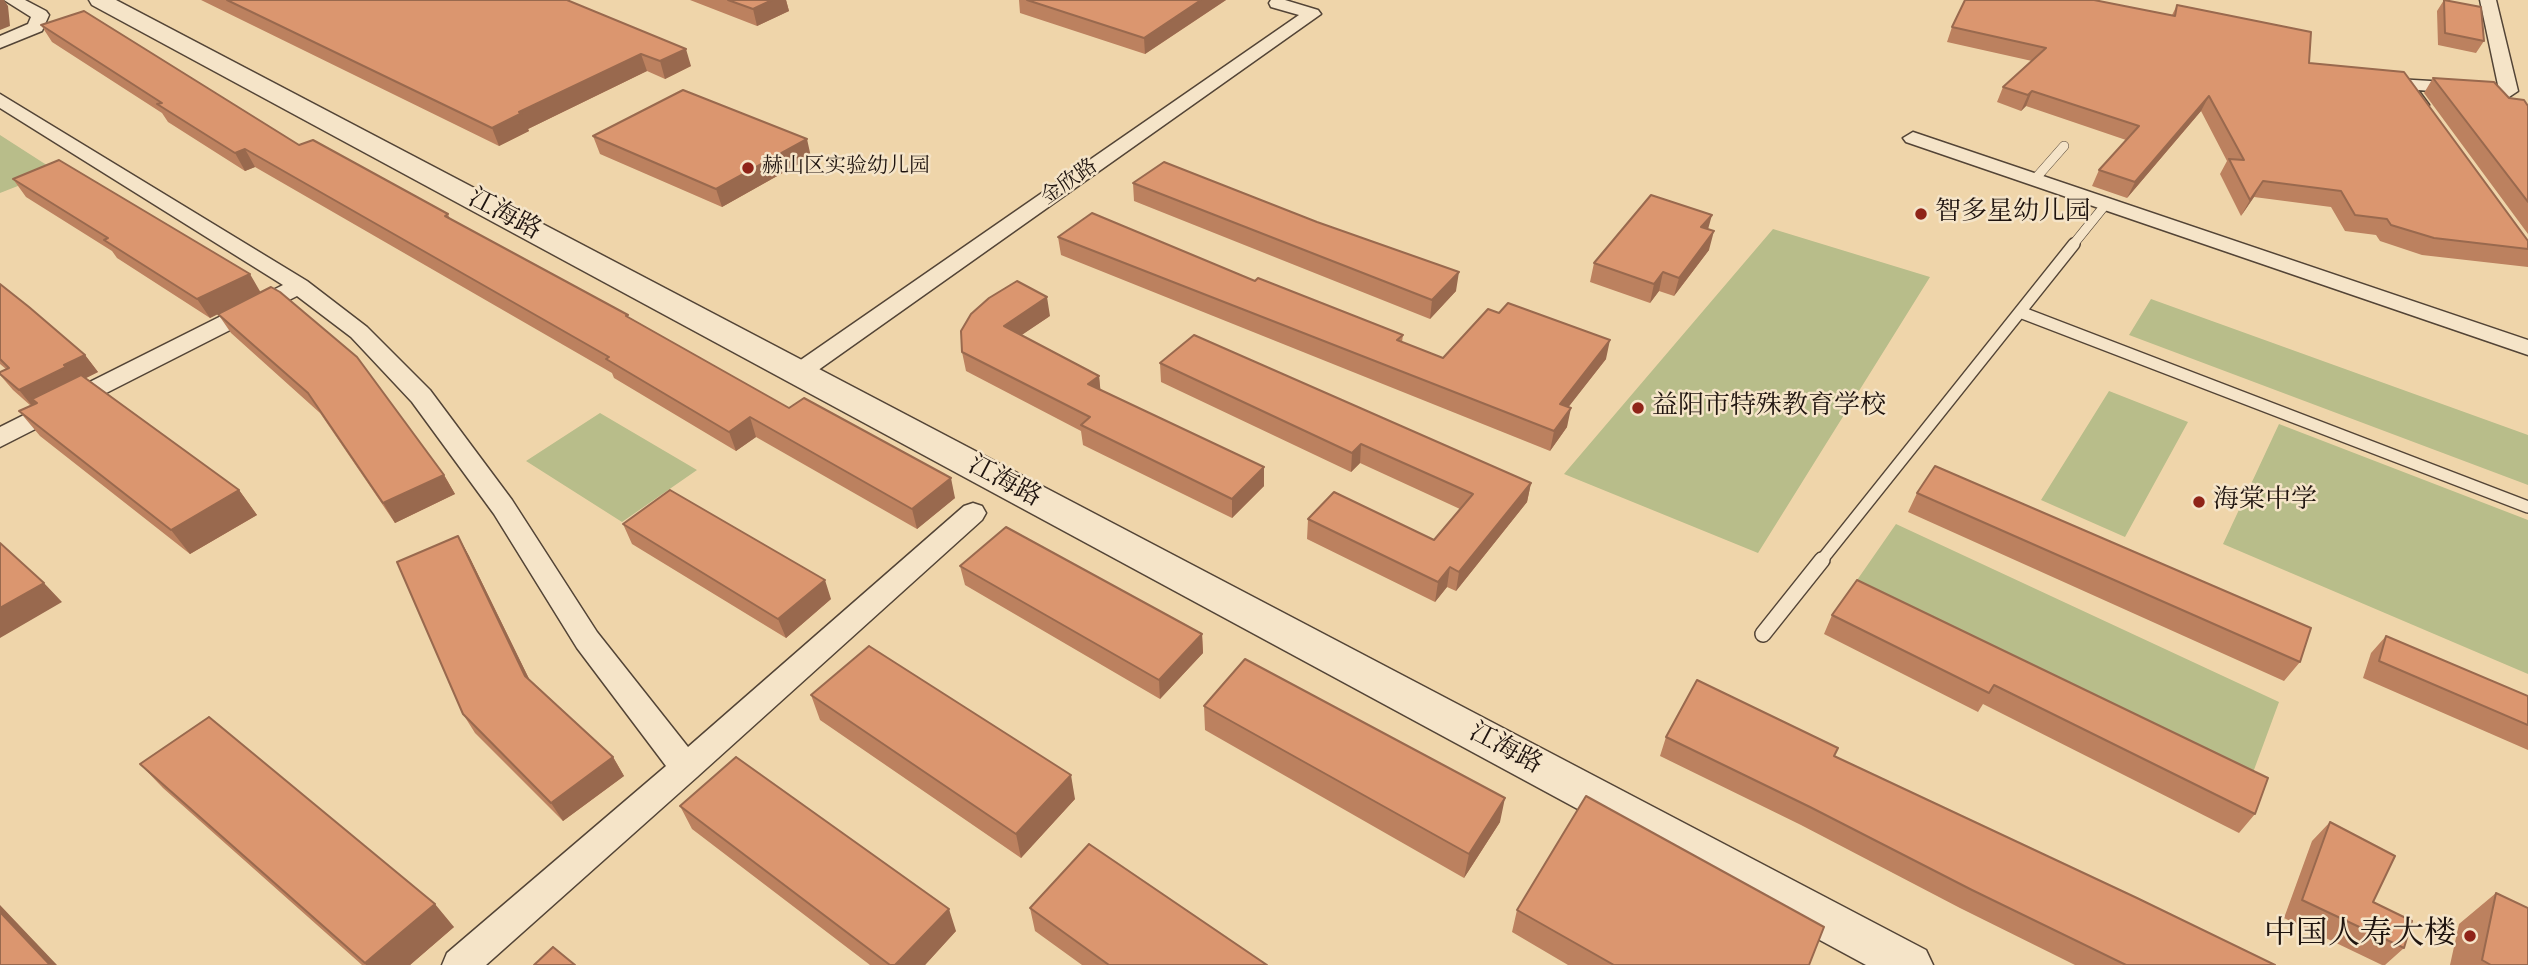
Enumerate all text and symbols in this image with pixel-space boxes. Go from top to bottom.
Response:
place label: 赫山区实验幼儿园 [762,155,930,181]
street label: 金欣路 [1037,155,1103,211]
marker: 赫山区实验幼儿园 [740,160,756,176]
street label: 江海路 [462,184,546,248]
place label: 智多星幼儿园 [1935,198,2091,230]
marker: 智多星幼儿园 [1913,206,1929,222]
place label: 益阳市特殊教育学校 [1652,392,1886,424]
marker: 益阳市特殊教育学校 [1630,400,1646,416]
street label: 江海路 [962,451,1046,515]
place label: 海棠中学 [2213,486,2317,518]
marker: 海棠中学 [2191,494,2207,510]
street label: 江海路 [1463,718,1547,782]
place label: 中国人寿大楼 [2264,917,2456,955]
marker: 中国人寿大楼 [2462,928,2478,944]

